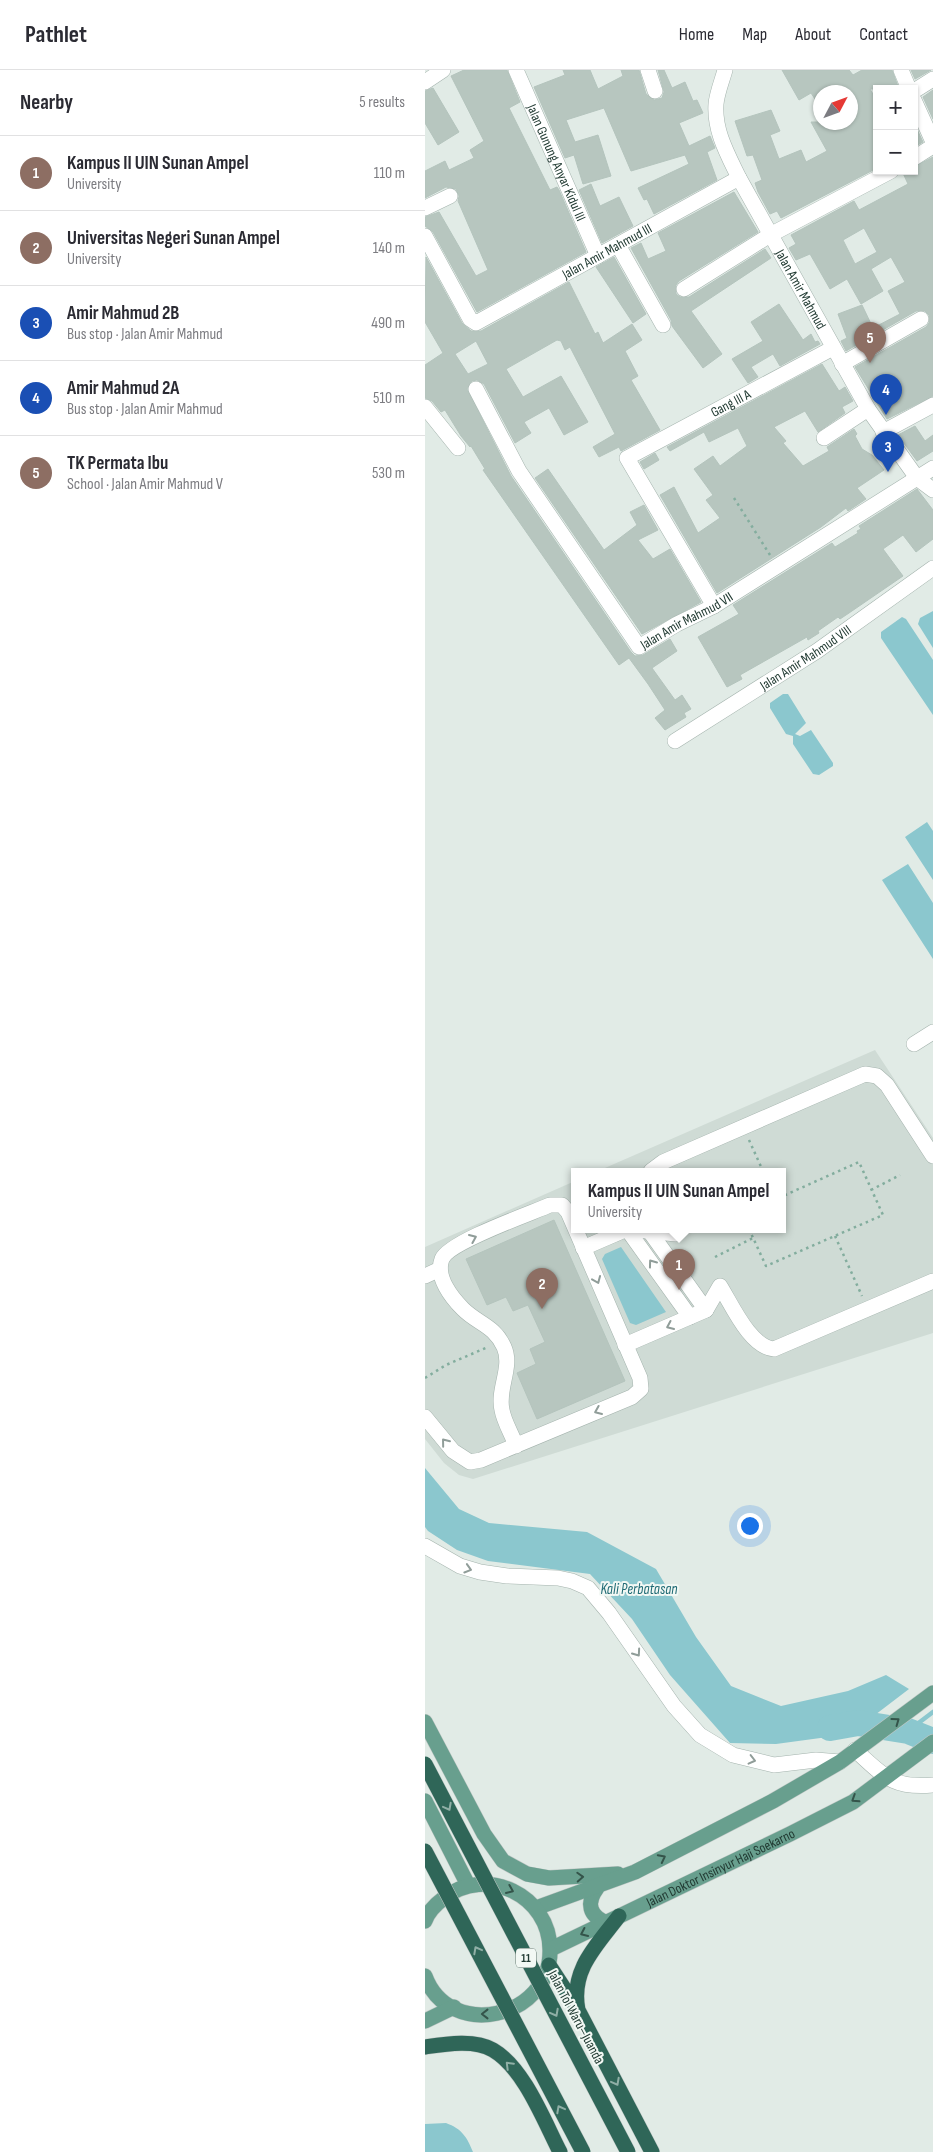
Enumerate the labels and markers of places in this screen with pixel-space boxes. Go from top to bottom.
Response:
pin: 5 [854,322,886,363]
pin: 4 [870,374,902,415]
pin: 3 [872,431,904,472]
pin: 1 [663,1249,695,1290]
pin: 2 [526,1268,558,1309]

